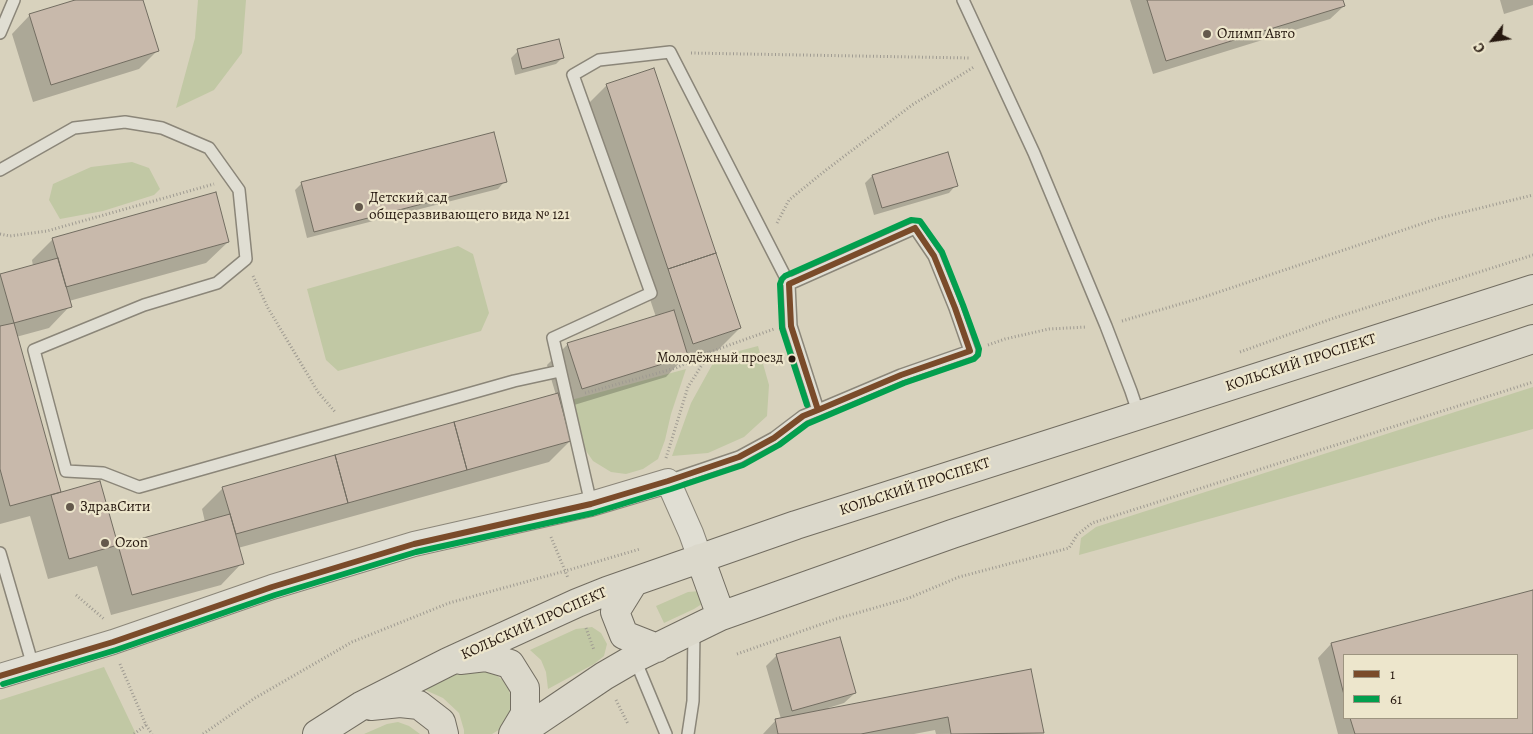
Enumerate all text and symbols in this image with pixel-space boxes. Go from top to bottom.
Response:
north arrow [1468,15,1518,65]
place label: Олимп Авто [1217,25,1295,43]
marker: Олимп Авто [1201,28,1213,40]
text: С [1469,39,1490,56]
place label: Детский сад общеразвивающего вида № 121 [369,189,570,224]
marker: Детский сад общеразвивающего вида № 121 [353,201,365,213]
street label: КОЛЬСКИЙ ПРОСПЕКТ [1223,330,1379,396]
place label: Молодёжный проезд [657,351,783,367]
marker: Молодёжный проезд [787,354,797,364]
street label: КОЛЬСКИЙ ПРОСПЕКТ [837,454,993,520]
place label: ЗдравСити [80,498,151,516]
marker: ЗдравСити [64,501,76,513]
place label: Ozon [115,534,148,552]
marker: Ozon [99,537,111,549]
street label: КОЛЬСКИЙ ПРОСПЕКТ [458,584,610,664]
legend [1343,654,1518,719]
text: 1 [1390,664,1395,684]
text: 61 [1390,689,1402,709]

